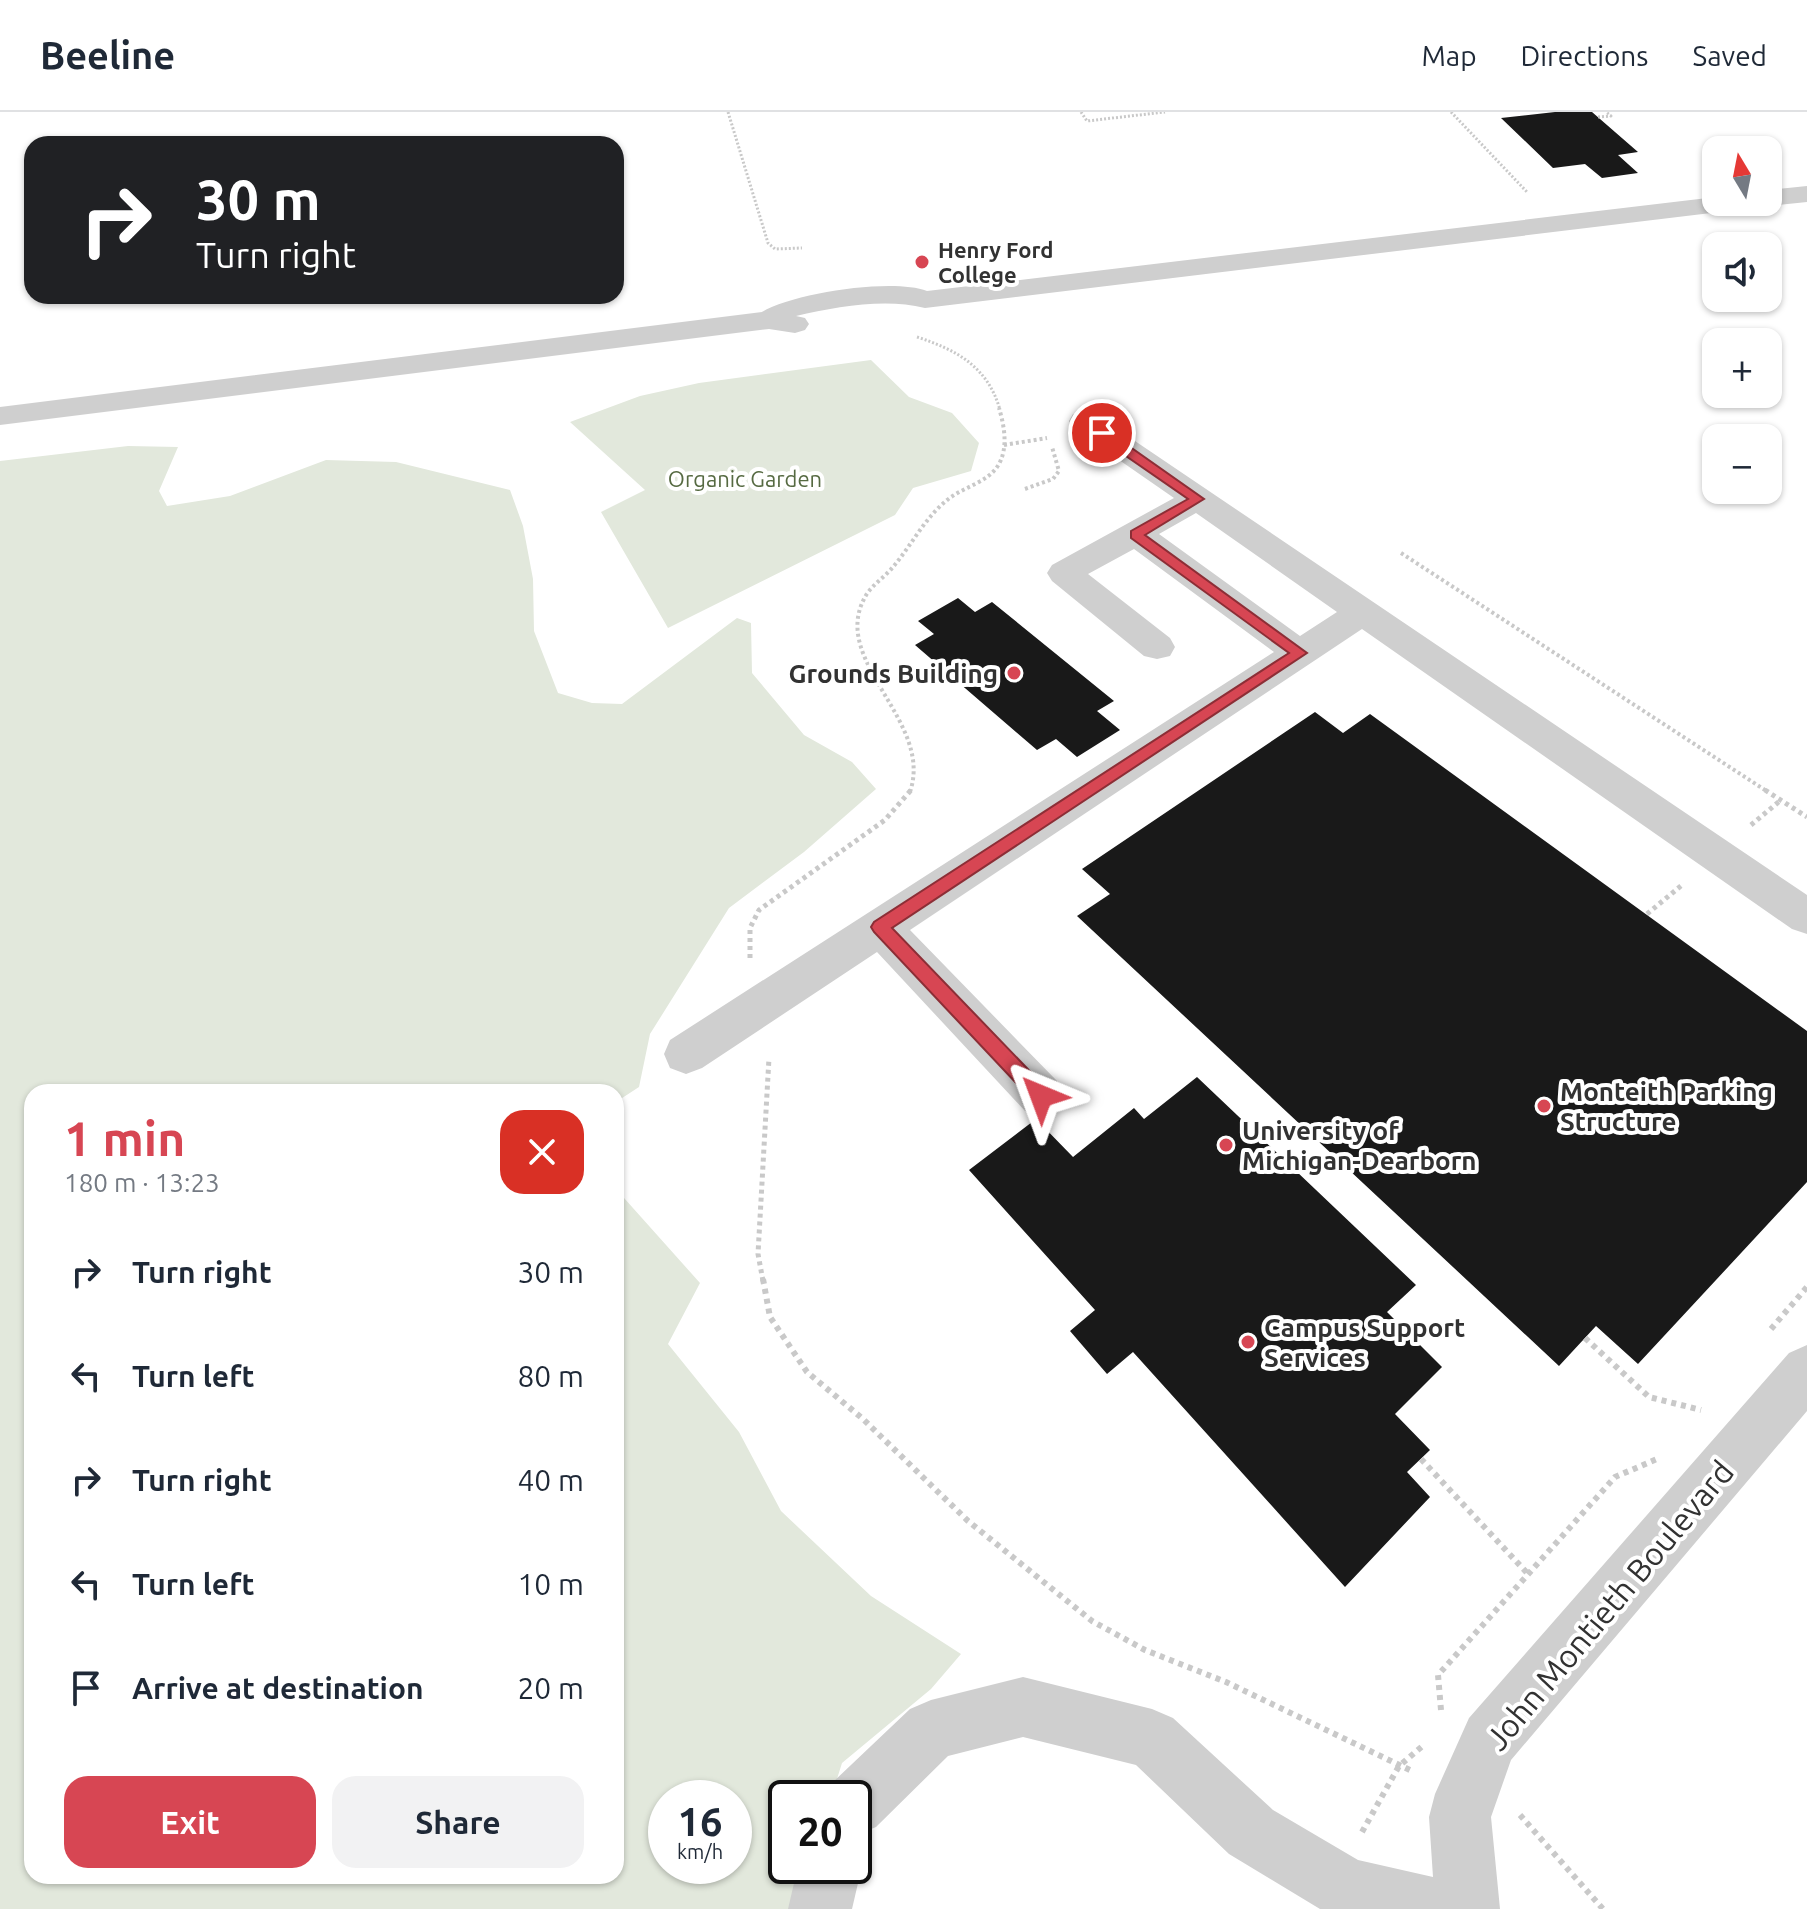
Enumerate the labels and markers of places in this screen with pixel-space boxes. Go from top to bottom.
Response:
place label: Henry Ford College [938,237,1054,287]
marker: Henry Ford College [913,253,931,271]
pin [1068,399,1136,467]
place label: Grounds Building [789,659,998,688]
marker: Grounds Building [1005,664,1023,682]
place label: Monteith Parking Structure [1560,1077,1773,1136]
marker: Monteith Parking Structure [1535,1097,1553,1115]
place label: University of Michigan-Dearborn [1242,1116,1477,1175]
marker: University of Michigan-Dearborn [1217,1136,1235,1154]
place label: Campus Support Services [1264,1313,1465,1372]
marker: Campus Support Services [1239,1333,1257,1351]

